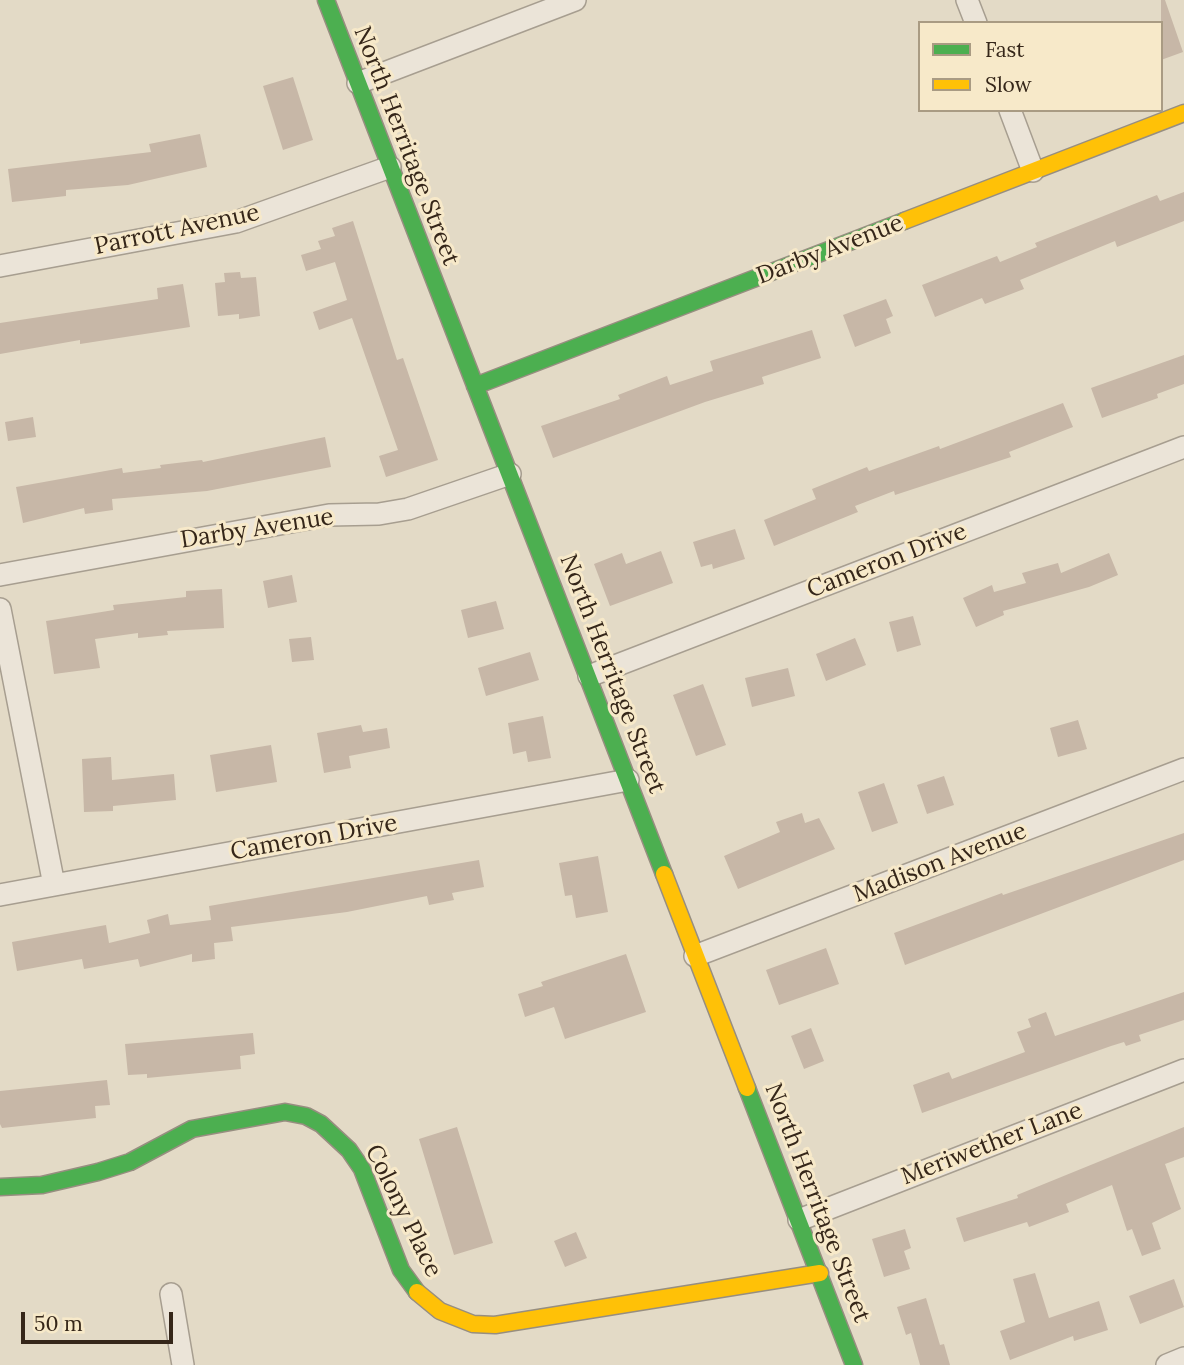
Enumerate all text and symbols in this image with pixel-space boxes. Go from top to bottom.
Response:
legend [918,21,1163,112]
street label: North Herritage Street [347,22,465,270]
text: Fast [985,36,1024,63]
text: Slow [985,71,1032,98]
street label: Parrott Avenue [92,198,262,262]
street label: Darby Avenue [753,209,907,291]
street label: Darby Avenue [178,503,336,555]
street label: Cameron Drive [803,517,971,605]
street label: North Herritage Street [553,550,671,798]
street label: Cameron Drive [228,809,400,867]
street label: Madison Avenue [849,817,1031,909]
street label: North Herritage Street [758,1079,876,1327]
street label: Meriwether Lane [897,1096,1087,1192]
street label: Colony Place [359,1140,447,1282]
scale bar [24,1298,177,1342]
text: 50 m [34,1310,83,1337]

